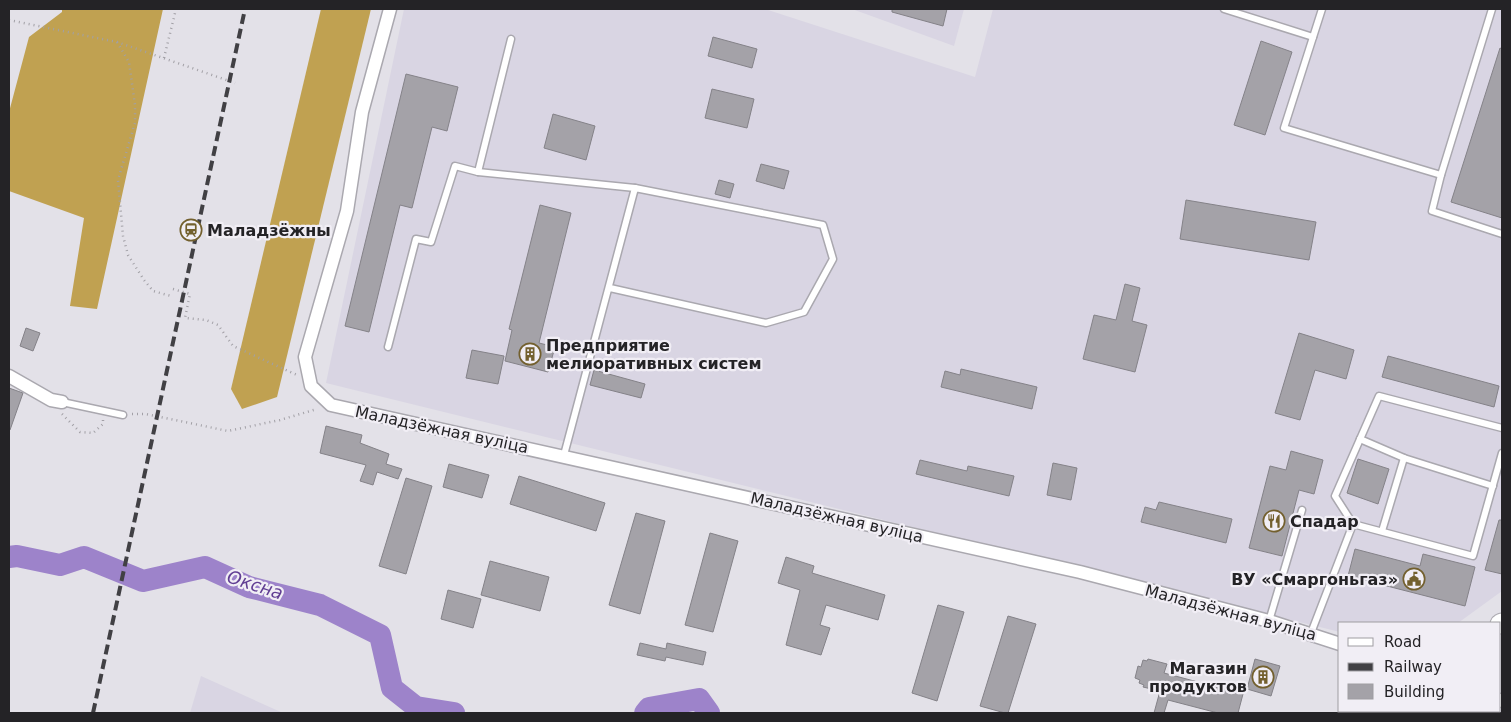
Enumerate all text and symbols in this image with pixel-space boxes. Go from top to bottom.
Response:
station icon: Маладзёжны [179,218,203,242]
place label: Маладзёжны [207,221,331,240]
place label: Предприятие мелиоративных систем [546,336,762,373]
building icon: Предприятие мелиоративных систем [518,342,542,366]
street label: Маладзёжная вуліца [353,402,530,457]
street label: Маладзёжная вуліца [749,488,925,547]
restaurant icon: Спадар [1262,509,1286,533]
place label: Спадар [1290,512,1359,531]
water label: Оксна [224,566,286,603]
public building icon: ВУ «Смаргоньгаз» [1402,567,1426,591]
place label: ВУ «Смаргоньгаз» [1231,570,1398,589]
street label: Маладзёжная вуліца [1143,580,1319,645]
legend [1338,622,1501,712]
text: Road [1384,633,1422,651]
text: Railway [1384,658,1442,676]
place label: Магазин продуктов [1149,659,1247,696]
building icon: Магазин продуктов [1251,665,1275,689]
text: Building [1384,683,1445,701]

